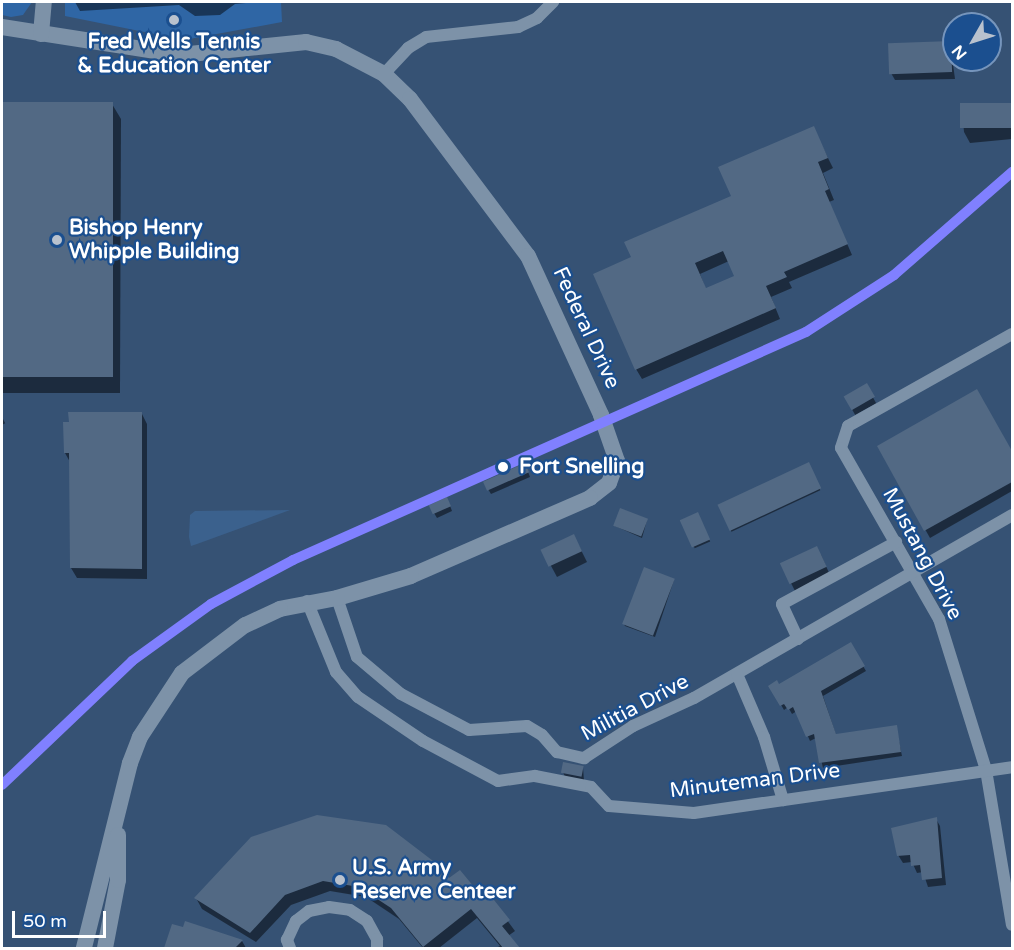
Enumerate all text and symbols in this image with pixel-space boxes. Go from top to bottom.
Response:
north arrow [942,12,1002,72]
marker: Fred Wells Tennis & Education Center [167,13,181,27]
place label: Fred Wells Tennis & Education Center [77,29,271,79]
text: N [948,41,971,63]
place label: Bishop Henry Whipple Building [69,215,239,265]
marker: Bishop Henry Whipple Building [50,233,64,247]
street label: Federal Drive [547,263,625,393]
place label: Fort Snelling [519,454,644,480]
marker: Fort Snelling [492,456,514,478]
street label: Mustang Drive [877,484,967,624]
street label: Militia Drive [577,669,693,747]
street label: Minuteman Drive [668,758,842,804]
place label: U.S. Army Reserve Centeer [352,855,516,905]
marker: U.S. Army Reserve Centeer [333,873,347,887]
scale bar [15,899,110,937]
text: 50 m [23,910,67,932]

